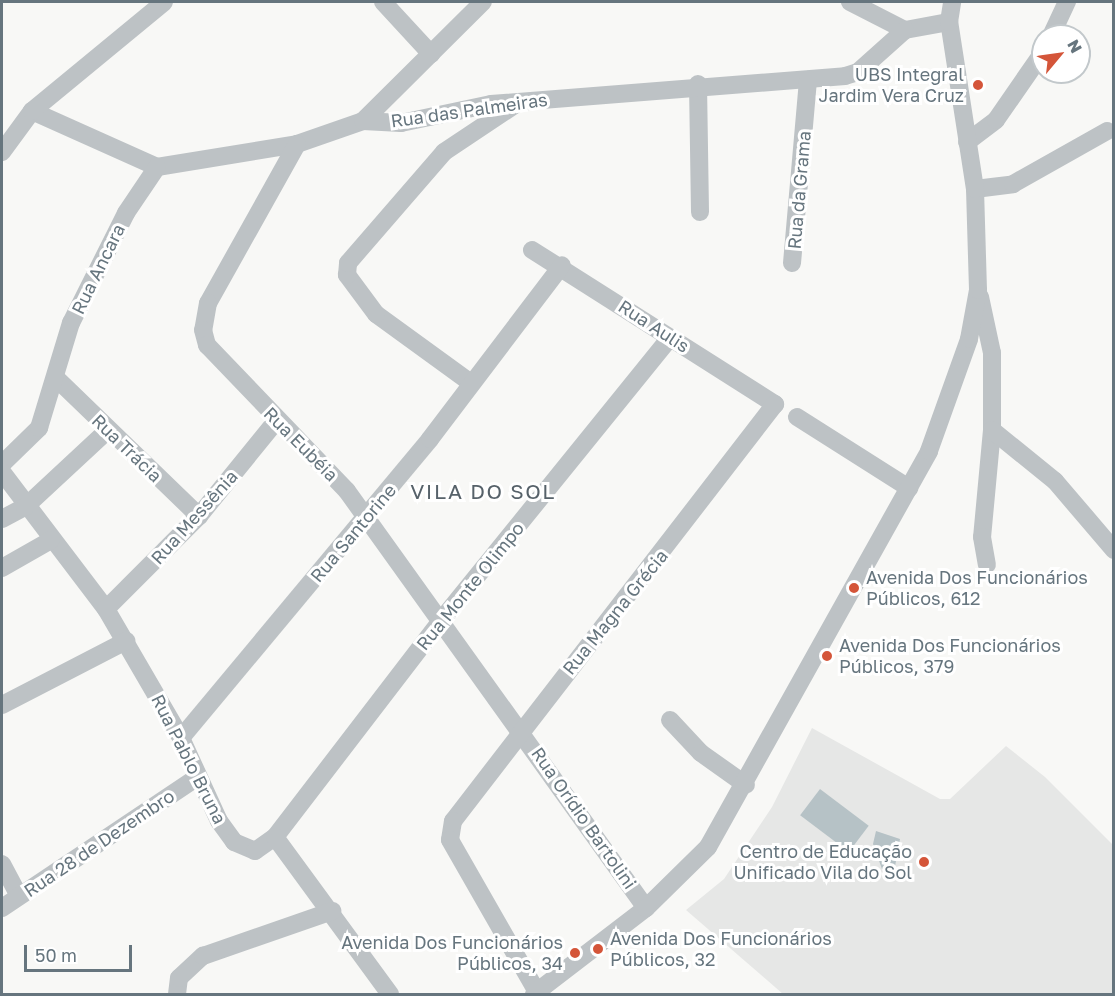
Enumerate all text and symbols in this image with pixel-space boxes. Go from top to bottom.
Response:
north arrow [1031,24,1091,84]
text: N [1063,36,1087,56]
place label: UBS Integral Jardim Vera Cruz [818,64,964,106]
marker: UBS Integral Jardim Vera Cruz [969,76,987,94]
street label: Rua das Palmeiras [389,88,549,132]
street label: Rua da Grama [783,130,815,250]
street label: Rua Ancara [67,220,129,318]
street label: Rua Aulis [615,295,693,357]
street label: Rua Eubéia [259,402,343,486]
street label: Rua Trácia [88,409,166,487]
street label: Rua Messênia [146,466,242,568]
district label: VILA DO SOL [410,478,556,504]
street label: Rua Santorine [306,480,400,586]
street label: Rua Monte Olimpo [412,518,528,654]
street label: Rua Magna Grécia [558,545,672,679]
place label: Avenida Dos Funcionários Públicos, 612 [866,567,1088,610]
marker: Avenida Dos Funcionários Públicos, 612 [847,581,861,595]
place label: Avenida Dos Funcionários Públicos, 379 [839,635,1061,678]
marker: Avenida Dos Funcionários Públicos, 379 [820,649,834,663]
street label: Rua Pablo Bruna [147,691,231,827]
street label: Rua Orídio Bartolini [527,743,641,893]
street label: Rua 28 de Dezembro [20,785,178,901]
place label: Centro de Educação Unificado Vila do Sol [733,841,912,884]
marker: Centro de Educação Unificado Vila do Sol [917,855,931,869]
place label: Avenida Dos Funcionários Públicos, 32 [610,928,832,970]
place label: Avenida Dos Funcionários Públicos, 34 [341,932,563,974]
scale bar [27,933,135,971]
marker: Avenida Dos Funcionários Públicos, 32 [591,942,605,956]
text: 50 m [35,944,77,966]
marker: Avenida Dos Funcionários Públicos, 34 [568,946,582,960]

